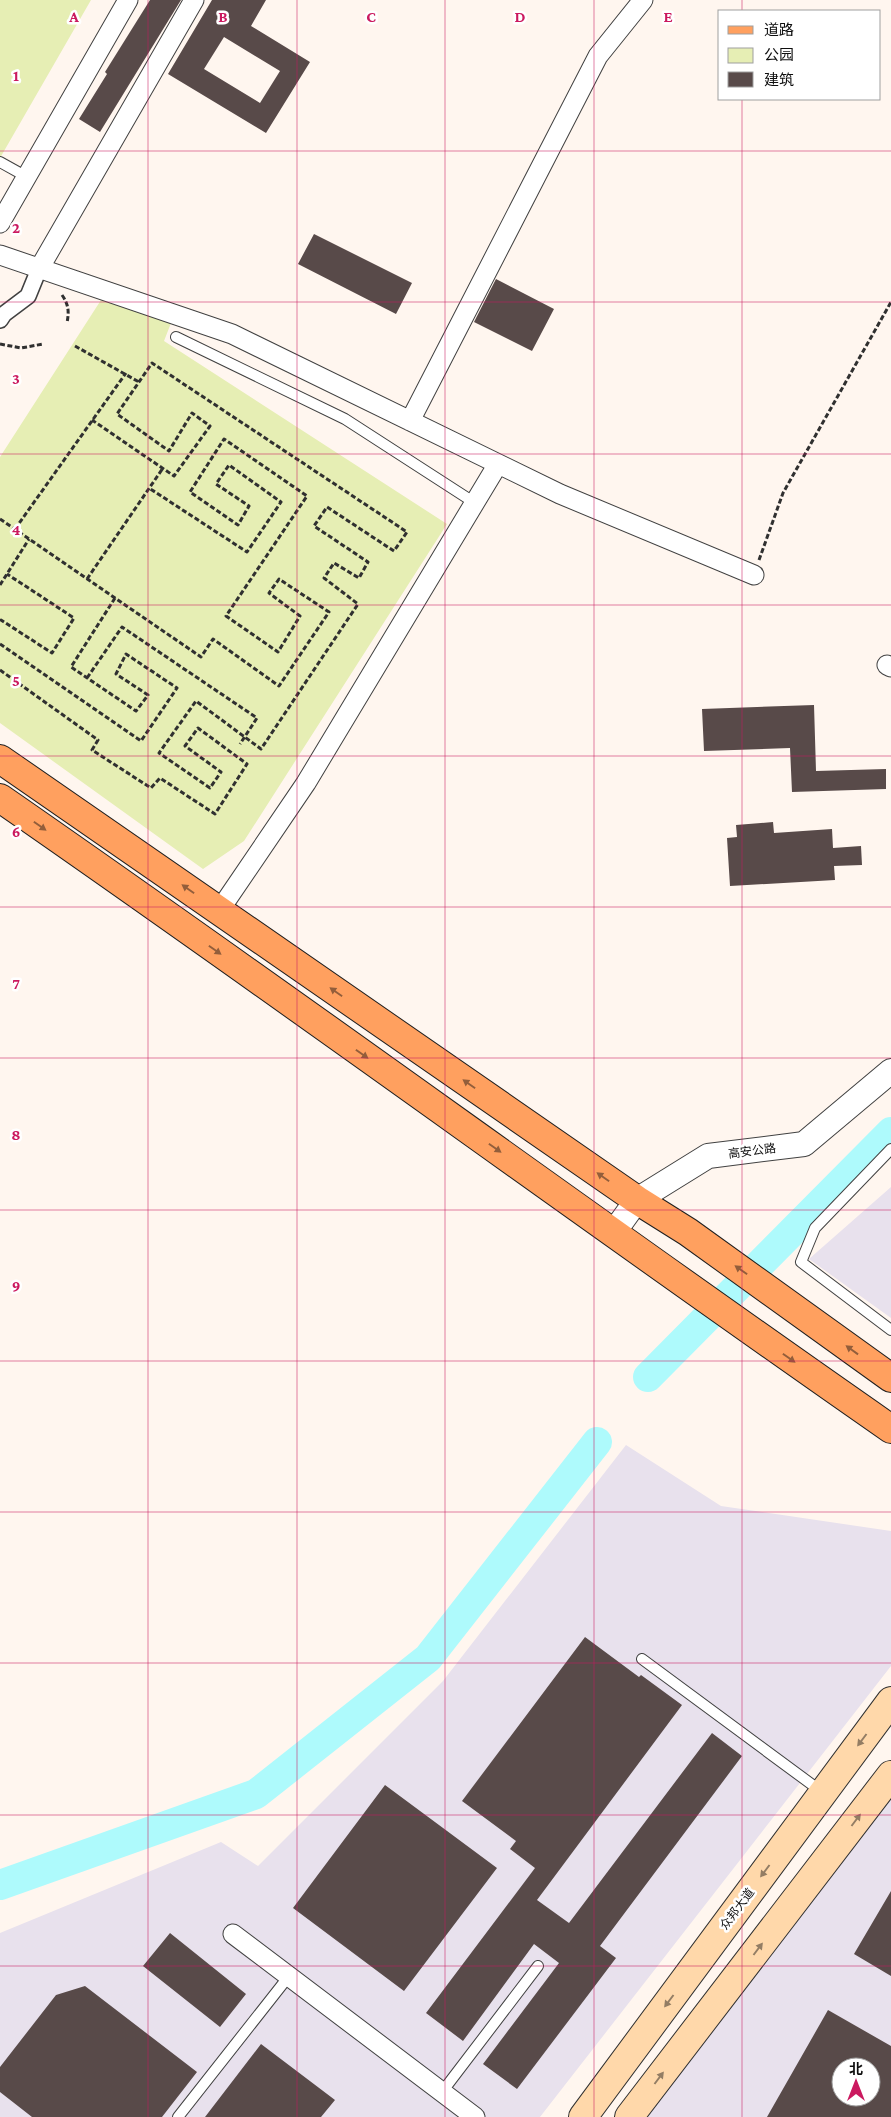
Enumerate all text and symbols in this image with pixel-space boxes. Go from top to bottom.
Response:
text: A [68,8,79,25]
text: B [218,8,228,25]
text: C [366,8,376,25]
text: D [514,8,526,25]
text: E [663,8,673,25]
legend [718,10,881,100]
text: 道路 [764,22,794,38]
text: 公园 [764,47,794,63]
text: 1 [13,67,19,84]
text: 建筑 [764,72,794,88]
text: 2 [12,219,20,236]
text: 3 [12,370,20,387]
text: 4 [12,521,21,538]
text: 5 [12,672,20,689]
one-way arrow [33,821,47,831]
text: 6 [12,823,20,840]
one-way arrow [181,884,195,894]
one-way arrow [208,945,222,955]
text: 7 [12,975,20,992]
one-way arrow [329,987,343,997]
one-way arrow [355,1049,369,1059]
one-way arrow [463,1079,476,1089]
text: 8 [11,1126,21,1143]
street label: 高安公路 [727,1141,777,1161]
one-way arrow [488,1143,502,1153]
one-way arrow [596,1172,610,1182]
one-way arrow [735,1265,748,1275]
text: 9 [12,1277,20,1294]
one-way arrow [846,1344,859,1355]
one-way arrow [783,1353,796,1363]
one-way arrow [857,1733,867,1747]
one-way arrow [851,1814,862,1827]
one-way arrow [760,1864,770,1878]
street label: 众邦大道 [717,1886,757,1932]
one-way arrow [752,1943,763,1956]
one-way arrow [663,1994,674,2007]
north arrow [831,2057,881,2107]
text: 北 [849,2061,863,2077]
one-way arrow [654,2071,664,2085]

